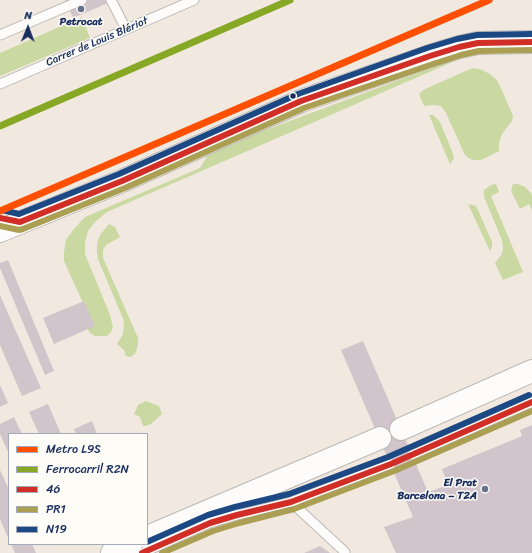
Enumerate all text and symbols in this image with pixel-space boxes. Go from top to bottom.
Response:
marker: Petrocat [76,4,86,14]
text: N [24,6,32,25]
north arrow [8,8,48,48]
street label: Carrer de Louis Blériot [44,15,150,69]
place label: Petrocat [59,15,103,29]
unlabelled marker [288,91,298,101]
legend [8,433,148,545]
text: Metro L9S [46,438,101,460]
text: Ferrocarril R2N [46,458,129,480]
place label: El Prat Barcelona – T2A [397,476,477,502]
text: 46 [46,478,60,500]
marker: El Prat Barcelona – T2A [480,484,490,494]
text: PR1 [46,498,66,520]
text: N19 [46,518,67,540]

